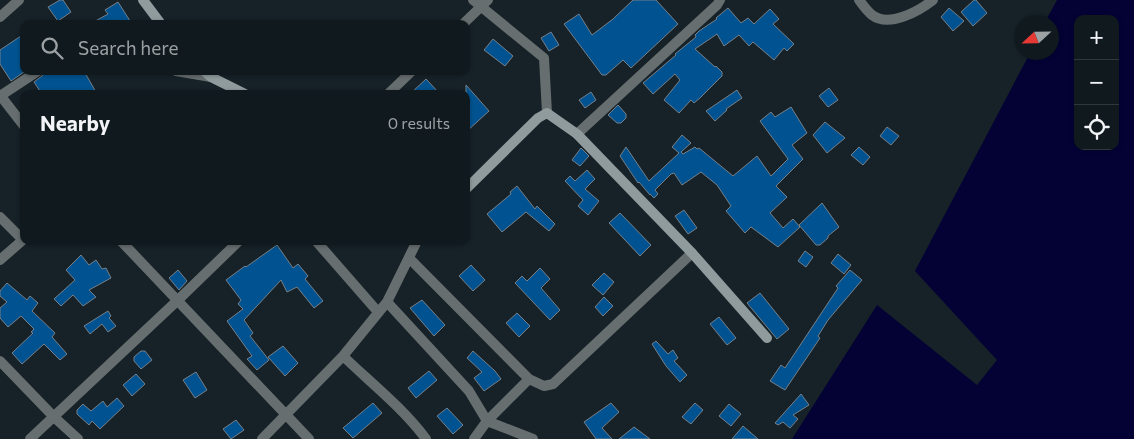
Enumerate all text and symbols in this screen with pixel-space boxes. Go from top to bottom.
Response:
north arrow [1014,15,1059,60]
map controls [1074,15,1119,150]
button: + [1074,15,1119,60]
search box [20,20,470,75]
icon: search [38,34,66,62]
text: Search here [78,36,178,59]
button: − [1074,60,1119,105]
button: locate [1074,105,1119,150]
text: Nearby [40,110,110,135]
text: 0 results [388,113,450,132]

